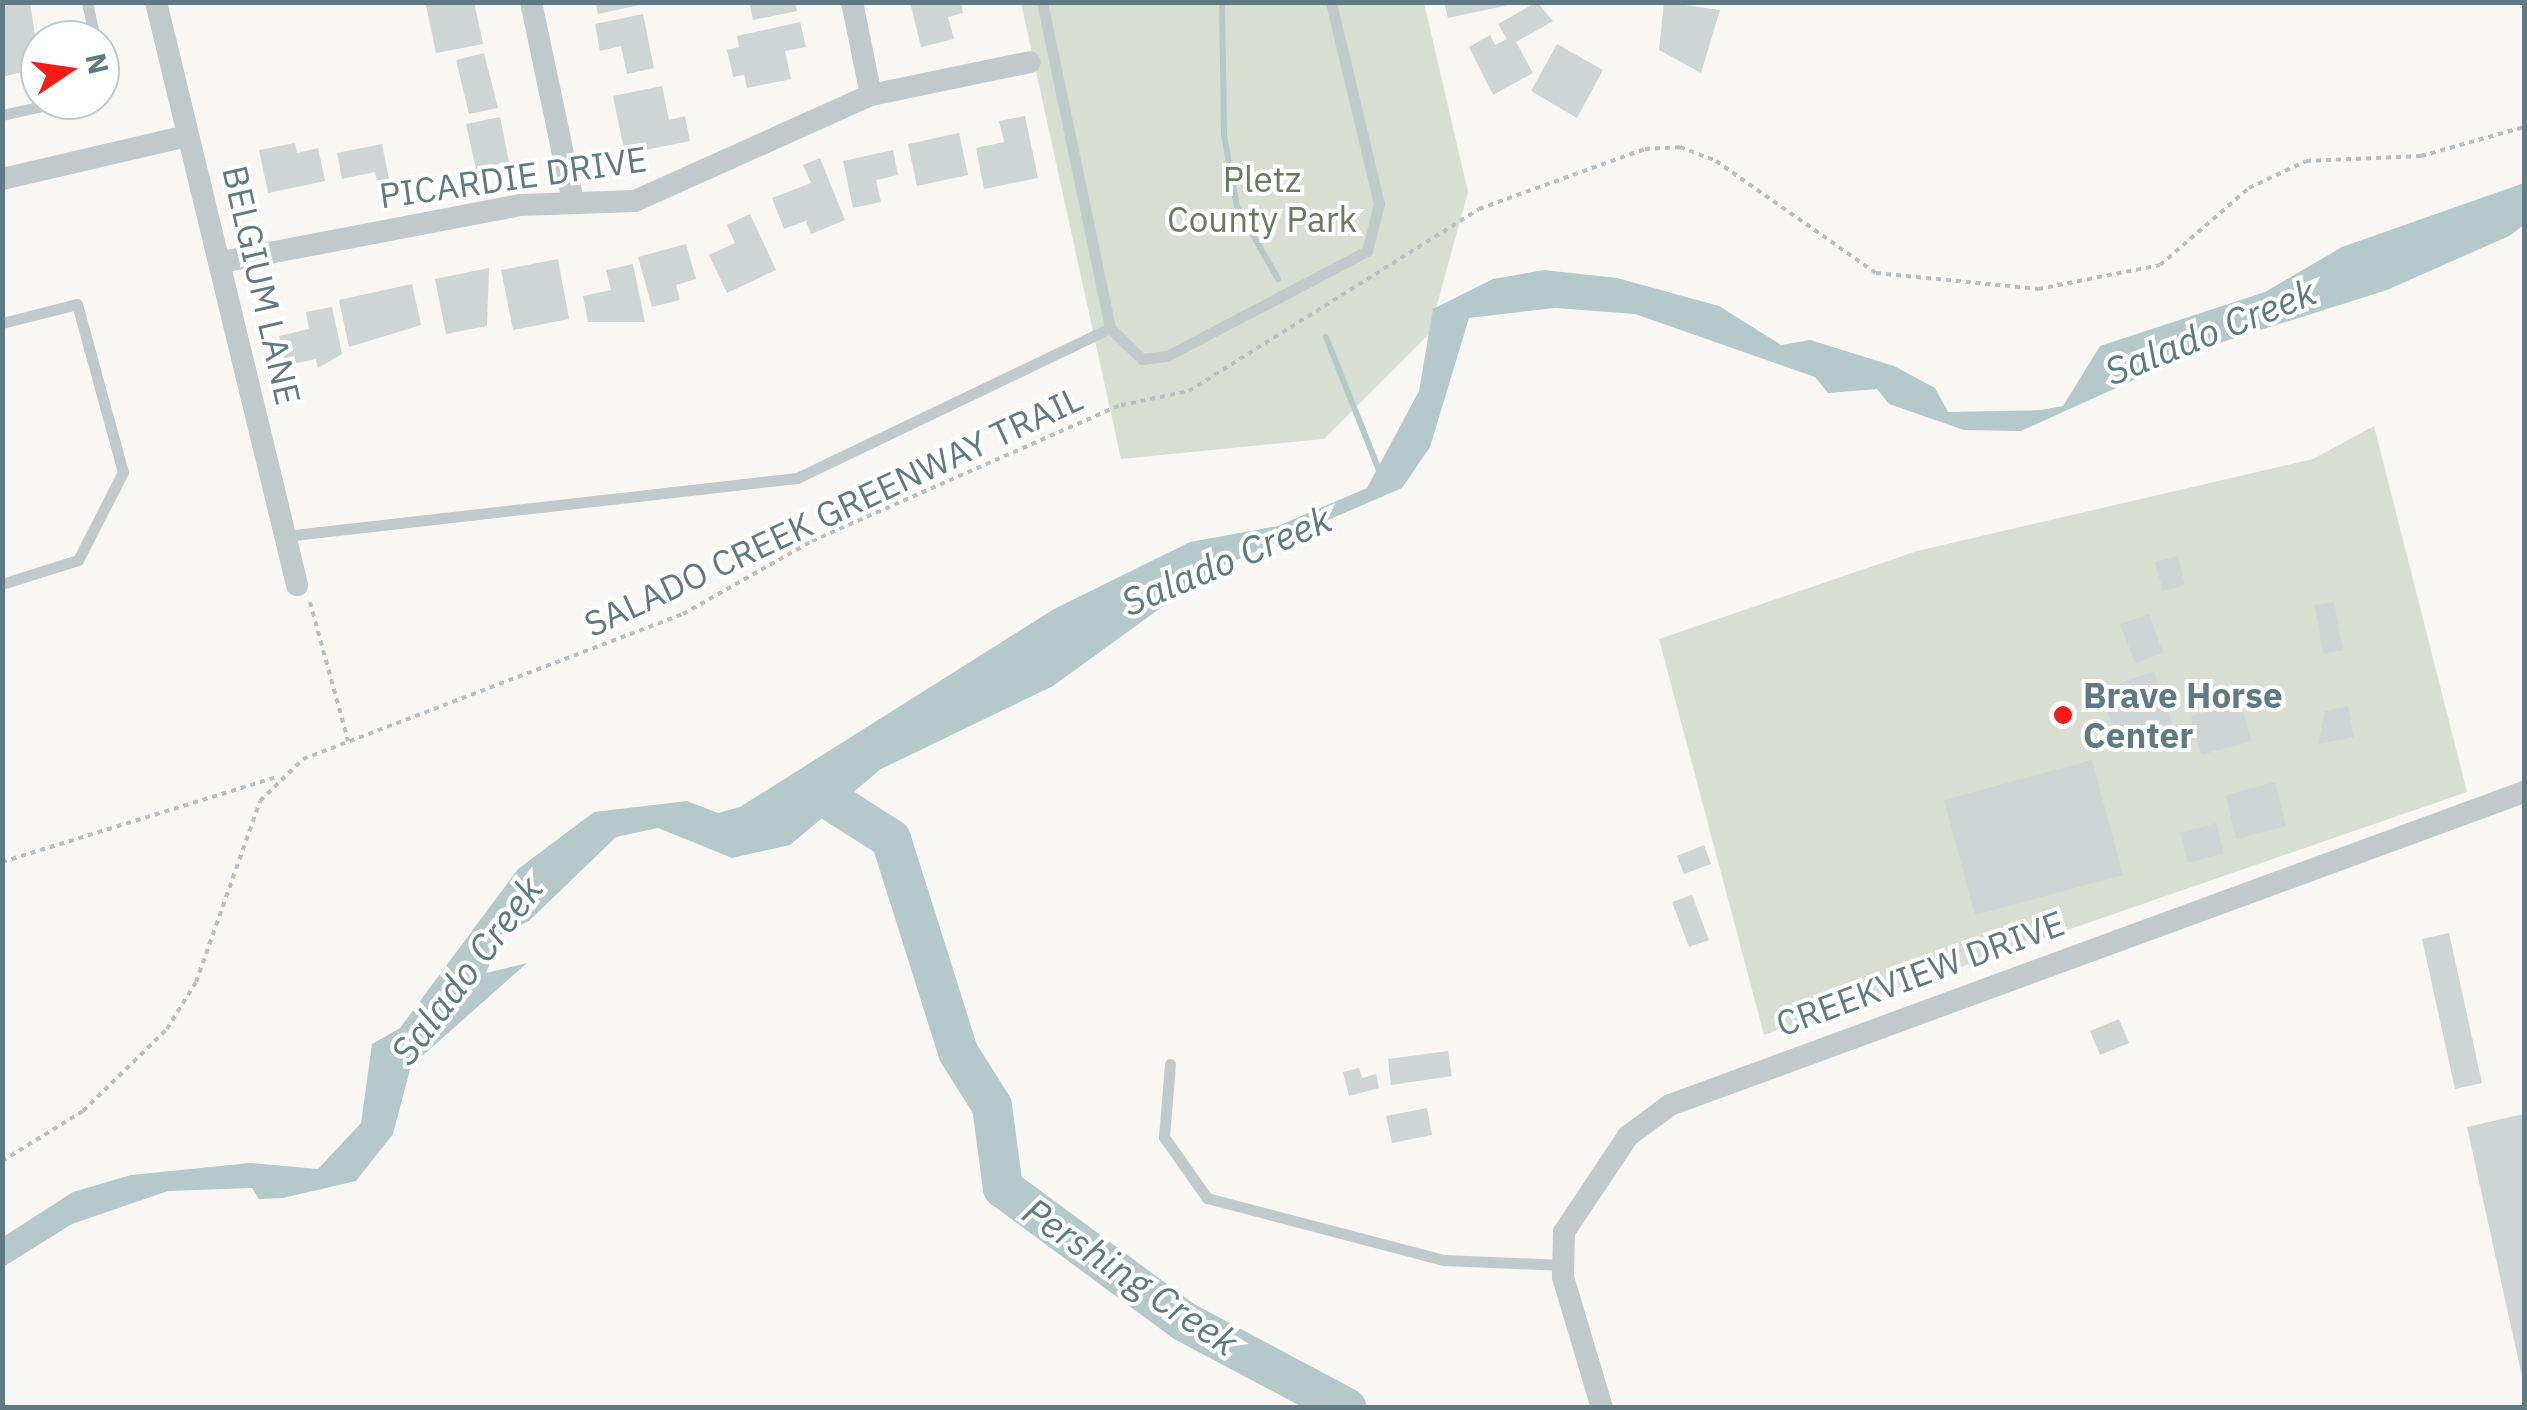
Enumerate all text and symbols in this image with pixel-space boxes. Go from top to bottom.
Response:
north arrow [20,20,120,120]
text: N [77,50,118,78]
street label: PICARDIE DRIVE [377,137,649,217]
park label: Pletz County Park [1167,158,1357,240]
street label: BELGIUM LANE [214,161,310,409]
water label: Salado Creek [2098,268,2322,394]
street label: SALADO CREEK GREENWAY TRAIL [577,377,1089,645]
water label: Salado Creek [1114,495,1338,625]
place label: Brave Horse Center [2083,674,2283,756]
marker: Brave Horse Center [2052,704,2074,726]
water label: Salado Creek [381,867,551,1073]
street label: CREEKVIEW DRIVE [1770,901,2070,1045]
water label: Pershing Creek [1015,1187,1247,1365]

